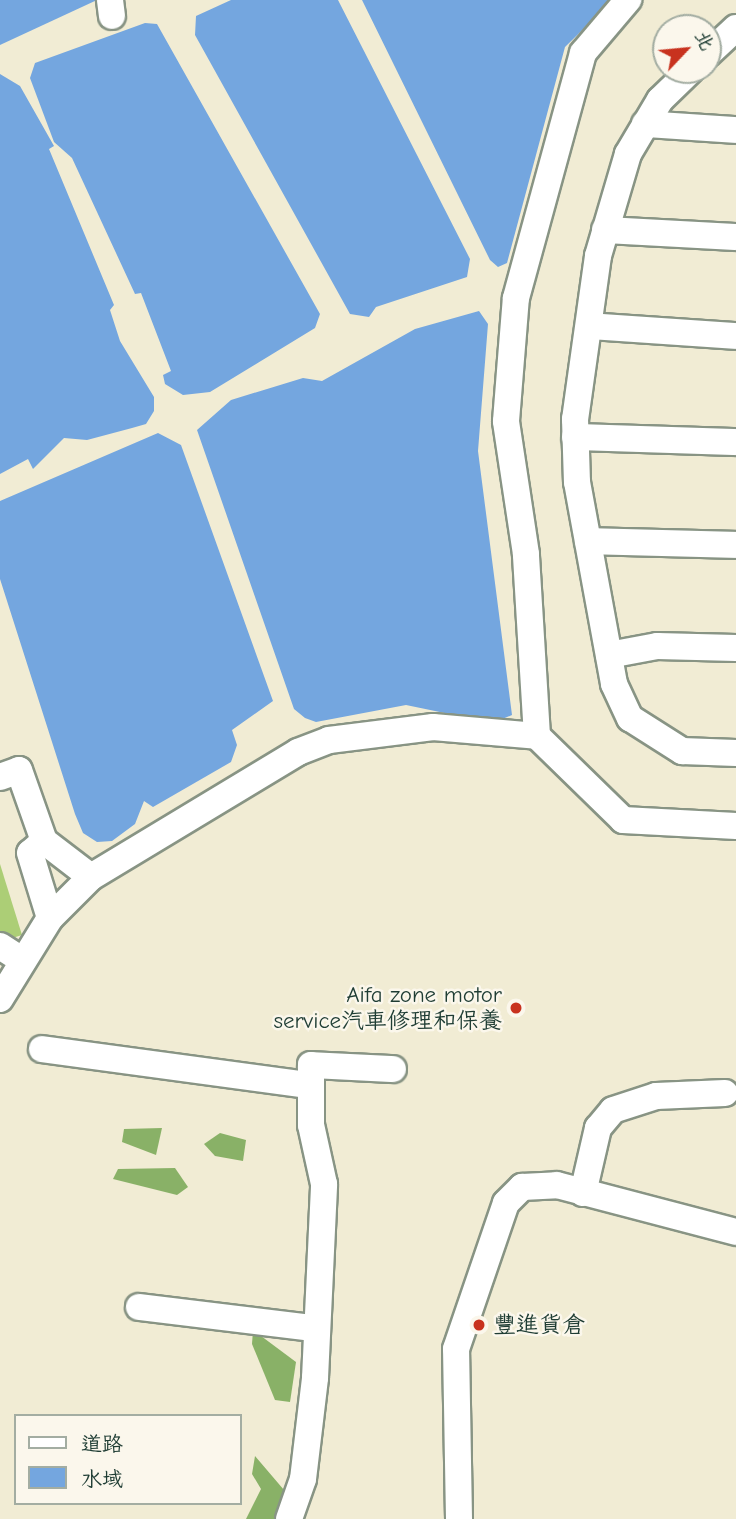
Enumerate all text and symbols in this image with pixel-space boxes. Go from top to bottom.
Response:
north arrow [652,14,722,84]
text: 北 [690,27,718,54]
place label: Aifa zone motor service汽車修理和保養 [273,981,502,1035]
marker: Aifa zone motor service汽車修理和保養 [508,1000,524,1016]
place label: 豐進貨倉 [493,1311,585,1339]
marker: 豐進貨倉 [471,1317,487,1333]
legend [14,1414,242,1505]
text: 道路 [81,1432,123,1456]
text: 水域 [81,1467,123,1491]

